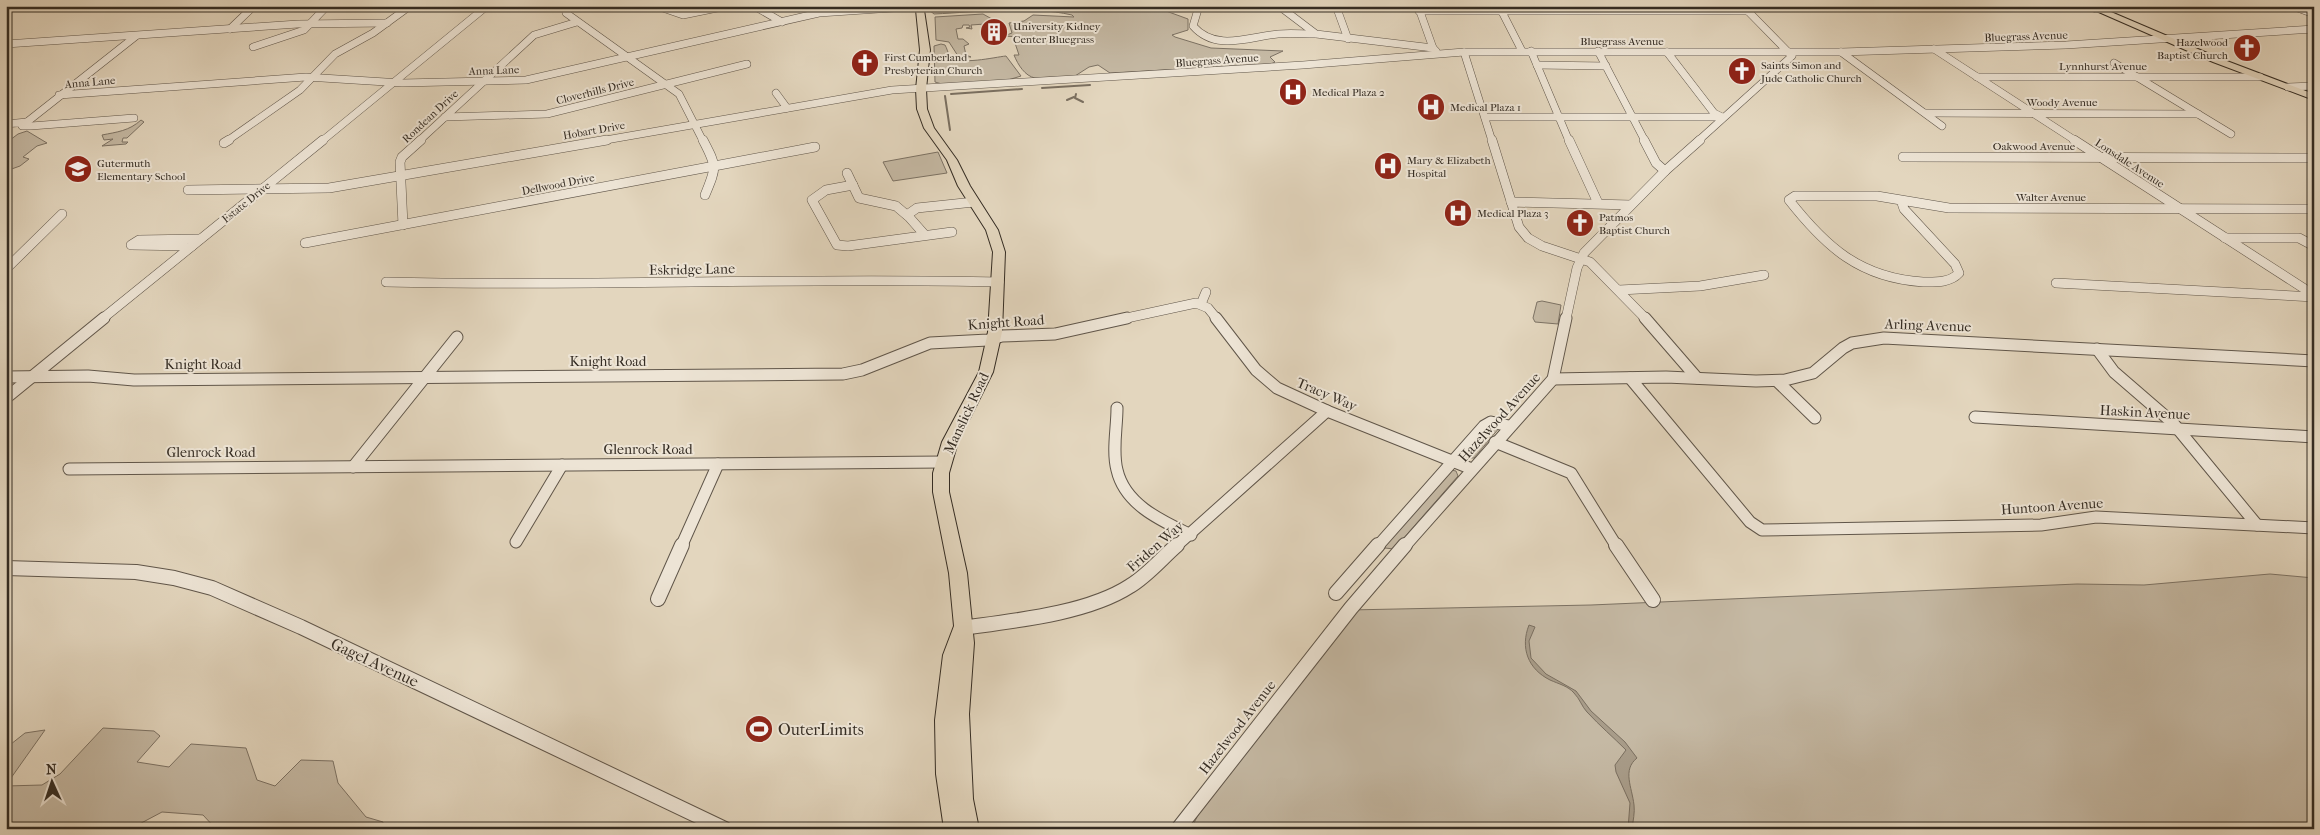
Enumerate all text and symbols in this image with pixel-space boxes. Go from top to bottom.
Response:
building icon: University Kidney Center Bluegrass [979,17,1009,47]
place label: University Kidney Center Bluegrass [1013,20,1102,46]
street label: Bluegrass Avenue [1984,29,2068,44]
church icon: Hazelwood Baptist Church [2232,33,2262,63]
street label: Bluegrass Avenue [1580,35,1664,48]
place label: Hazelwood Baptist Church [2157,36,2229,62]
church icon: First Cumberland Presbyterian Church [850,48,880,78]
place label: First Cumberland Presbyterian Church [884,51,983,77]
street label: Bluegrass Avenue [1175,51,1260,70]
church icon: Saints Simon and Jude Catholic Church [1727,56,1757,86]
place label: Saints Simon and Jude Catholic Church [1760,59,1862,85]
street label: Lynnhurst Avenue [2059,60,2147,73]
street label: Anna Lane [467,63,520,78]
street label: Anna Lane [63,74,117,91]
street label: Cloverhills Drive [555,75,636,107]
hospital icon: Medical Plaza 2 [1278,77,1308,107]
place label: Medical Plaza 2 [1312,86,1385,99]
street label: Rondean Drive [400,87,461,146]
hospital icon: Medical Plaza 1 [1416,92,1446,122]
street label: Woody Avenue [2026,96,2098,109]
place label: Medical Plaza 1 [1450,101,1521,114]
street label: Hobart Drive [562,119,627,142]
street label: Lonsdale Avenue [2093,136,2167,191]
street label: Oakwood Avenue [1993,140,2076,153]
hospital icon: Mary & Elizabeth Hospital [1373,151,1403,181]
school or university icon: Gutermuth Elementary School [63,154,93,184]
place label: Mary & Elizabeth Hospital [1407,154,1492,180]
place label: Gutermuth Elementary School [97,157,186,183]
street label: Dellwood Drive [520,171,596,198]
street label: Estate Drive [220,179,274,226]
street label: Walter Avenue [2015,191,2087,204]
hospital icon: Medical Plaza 3 [1443,198,1473,228]
place label: Medical Plaza 3 [1477,207,1548,220]
church icon: Patmos Baptist Church [1565,208,1595,238]
place label: Patmos Baptist Church [1599,211,1671,237]
street label: Eskridge Lane [649,260,735,279]
street label: Knight Road [967,311,1045,334]
street label: Arling Avenue [1883,315,1972,336]
street label: Knight Road [570,353,647,370]
street label: Knight Road [165,356,242,373]
street label: Manslick Road [940,369,993,457]
street label: Hazelwood Avenue [1455,369,1544,466]
street label: Tracy Way [1294,374,1360,415]
street label: Haskin Avenue [2099,402,2191,423]
street label: Glenrock Road [603,441,693,458]
street label: Glenrock Road [166,444,256,461]
street label: Huntoon Avenue [2000,494,2104,519]
street label: Friden Way [1123,517,1188,576]
street label: Gagel Avenue [328,634,422,691]
street label: Hazelwood Avenue [1195,677,1279,778]
sports icon: OuterLimits [744,714,774,744]
place label: OuterLimits [778,720,864,739]
north arrow [28,758,78,808]
text: N [46,761,57,778]

